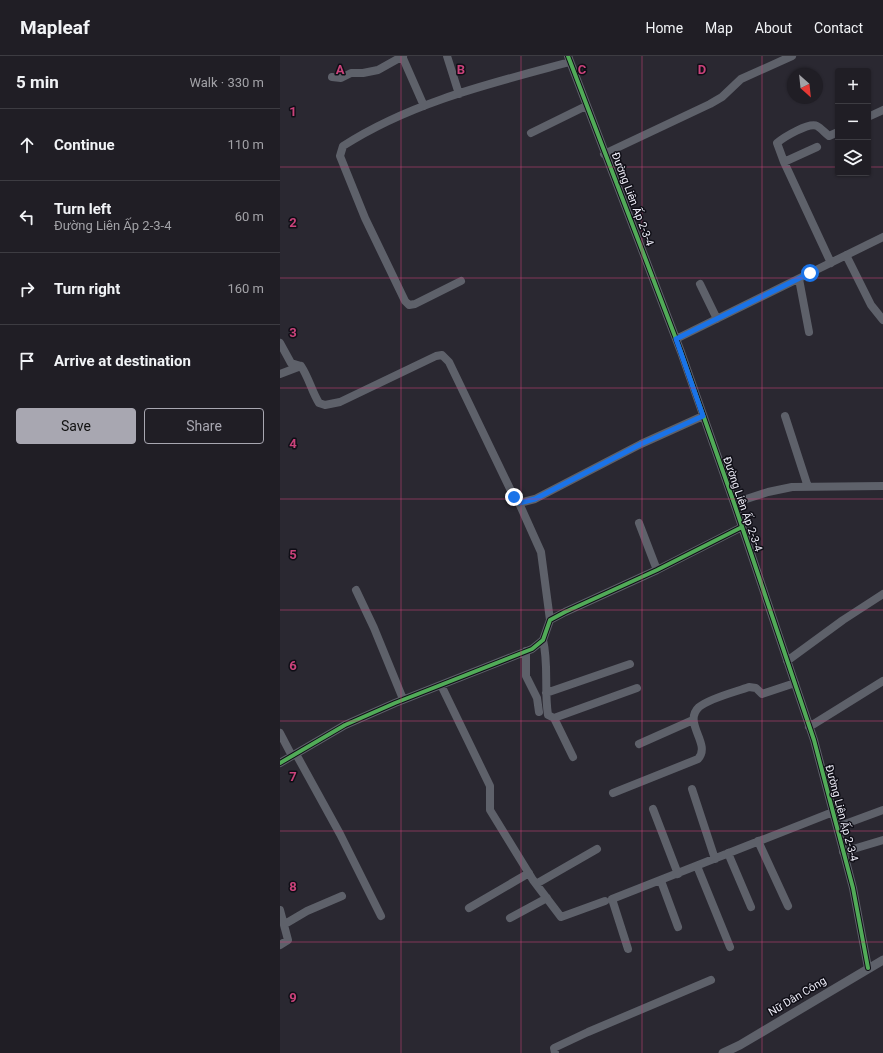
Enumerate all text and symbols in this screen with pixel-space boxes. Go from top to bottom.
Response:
text: Mapleaf [20,16,90,39]
text: Home [645,20,683,36]
text: Map [705,20,733,36]
text: About [755,20,792,36]
text: Contact [814,20,863,36]
text: A [336,62,345,77]
text: B [457,62,465,77]
text: C [578,62,587,77]
text: D [698,62,706,77]
north arrow [787,68,823,104]
map controls [835,68,871,176]
button: + [835,68,871,104]
text: 5 min [16,72,59,92]
text: Walk · 330 m [189,75,264,90]
text: 1 [289,104,297,119]
button: − [835,104,871,140]
icon: ahead [16,134,38,156]
text: Continue [54,136,115,154]
text: 110 m [227,137,264,152]
button: layers [835,140,871,176]
street label: Đường Liên Ấp 2-3-4 [609,150,657,248]
text: Turn left [54,200,111,218]
icon: left [16,206,38,228]
text: 60 m [235,209,264,224]
text: 2 [289,215,297,230]
text: Đường Liên Ấp 2-3-4 [54,218,171,233]
route start [801,264,819,282]
icon: right [16,278,38,300]
text: Turn right [54,280,120,298]
text: 160 m [227,281,264,296]
text: 3 [289,325,297,340]
icon: arrive [16,350,38,372]
text: Arrive at destination [54,352,191,370]
button: Save [16,408,136,444]
button: Share [144,408,264,444]
text: 4 [289,436,297,451]
street label: Đường Liên Ấp 2-3-4 [720,455,766,553]
route end [505,488,523,506]
text: 5 [289,547,297,562]
text: 6 [289,658,297,673]
street label: Đường Liên Ấp 2-3-4 [822,763,862,863]
text: 7 [289,769,297,784]
text: 8 [289,879,297,894]
street label: Nữ Dân Công [766,974,828,1019]
text: 9 [289,990,297,1005]

